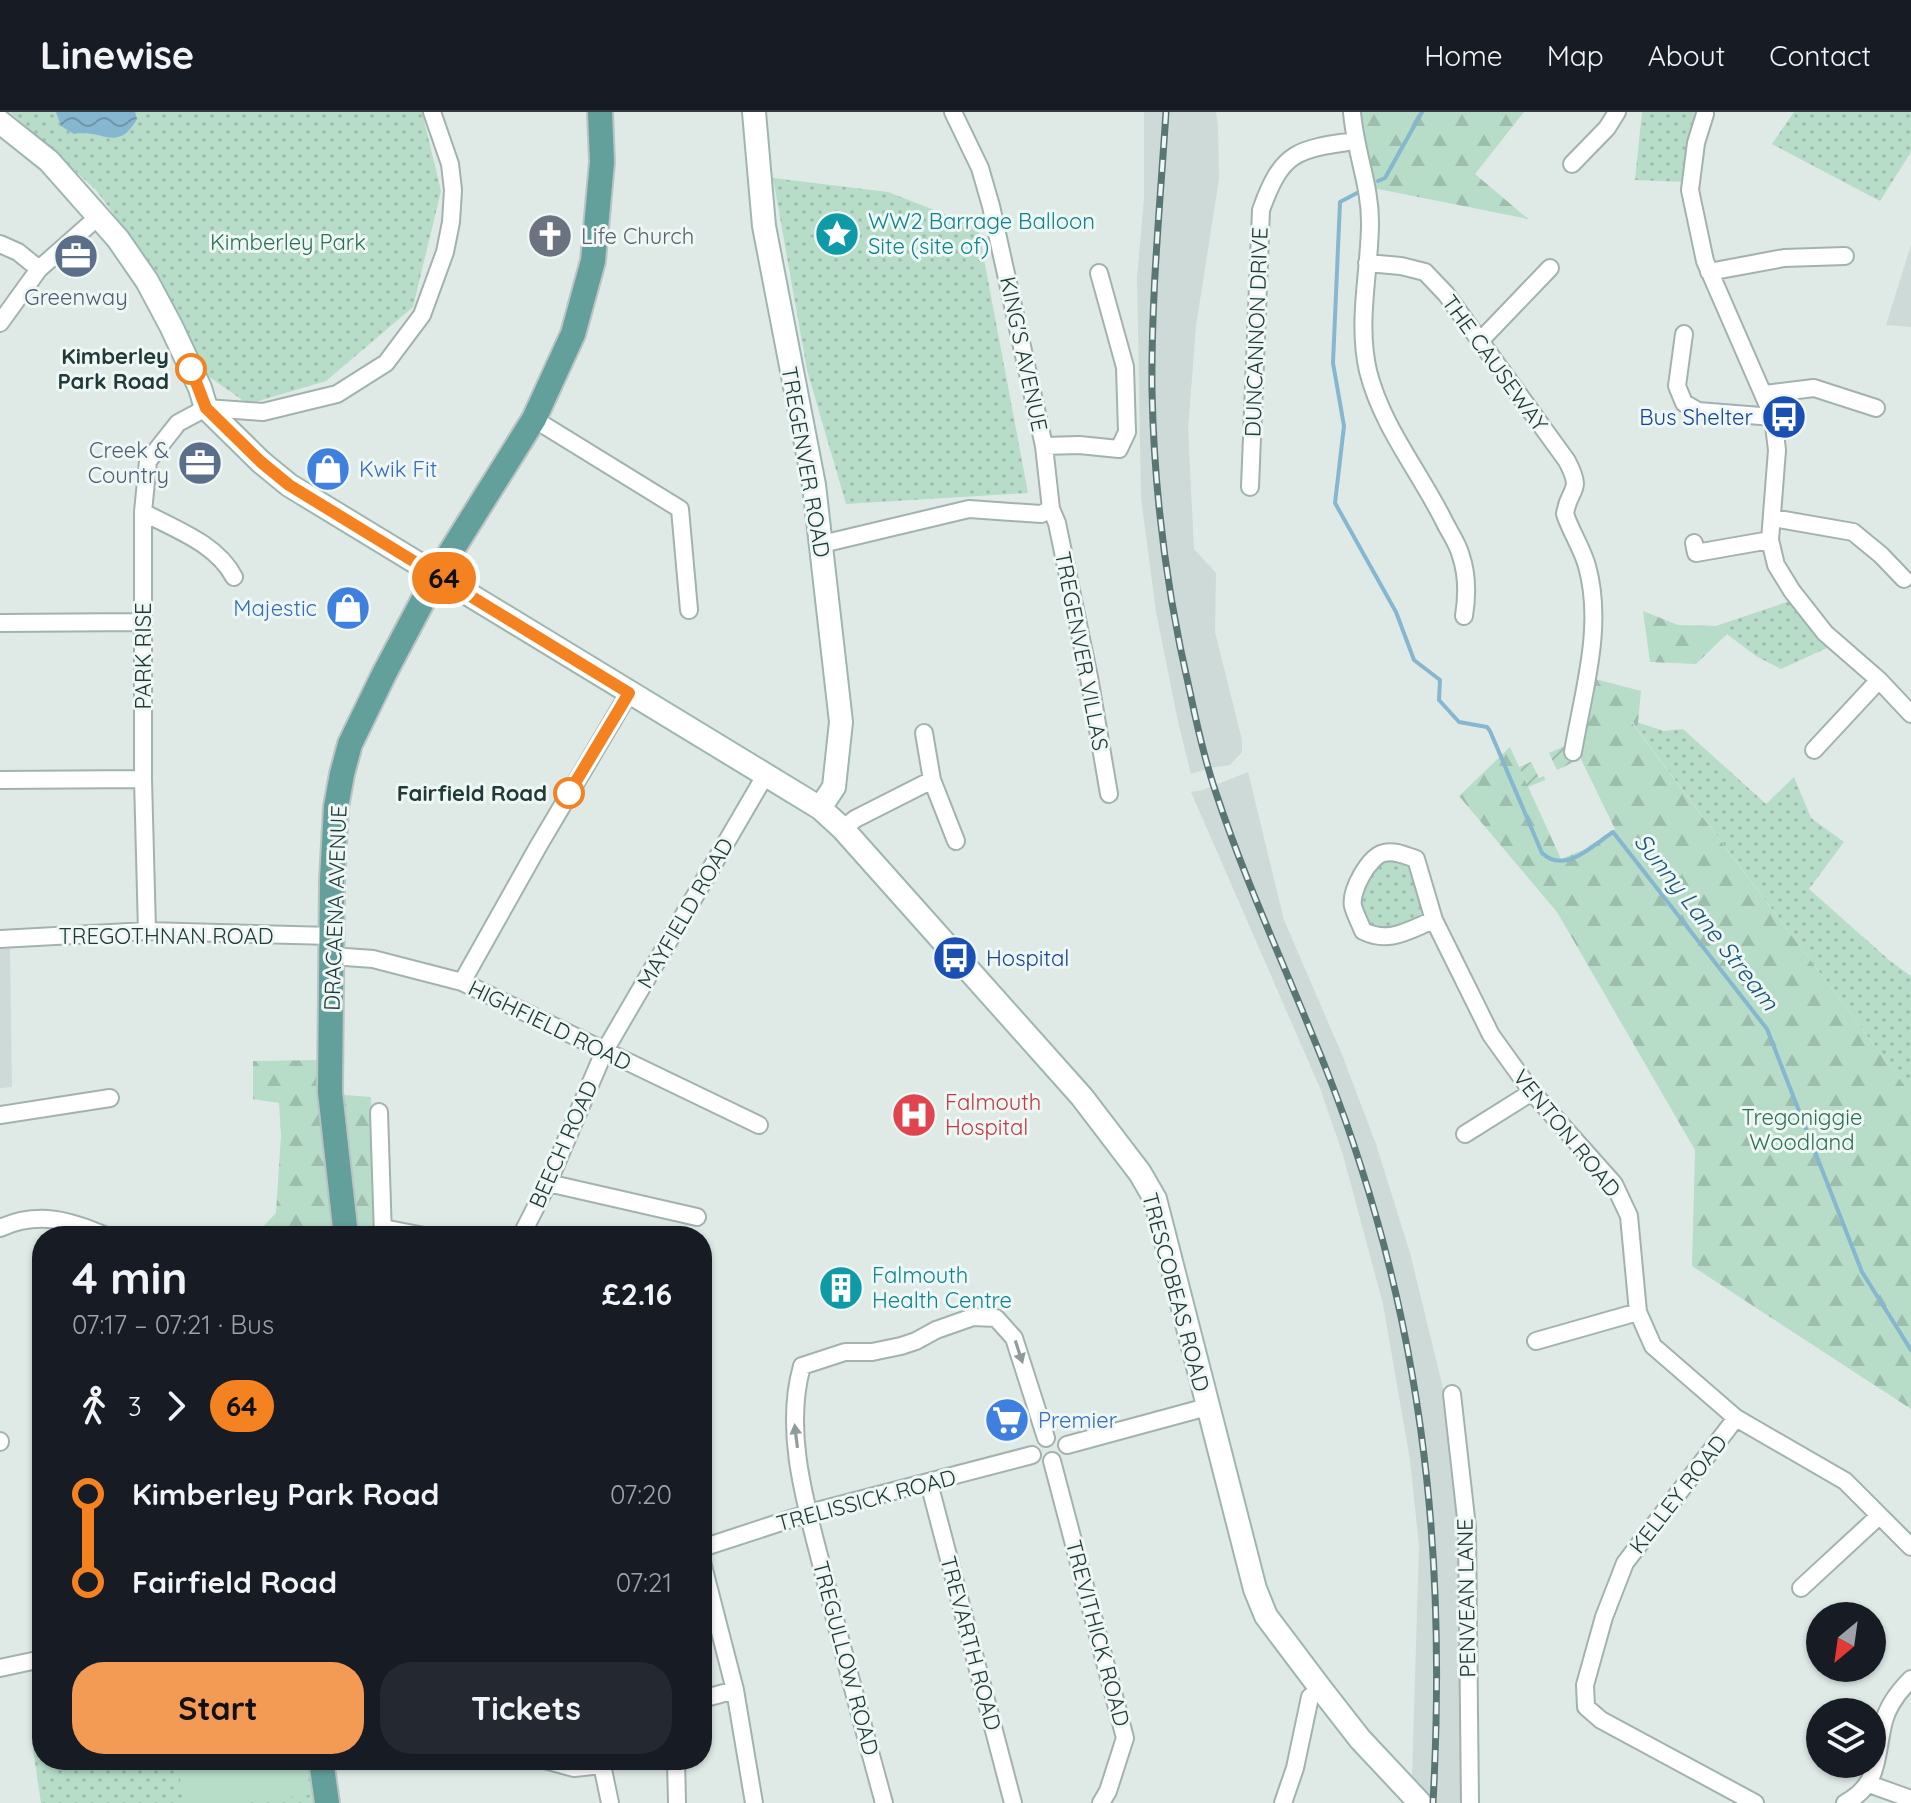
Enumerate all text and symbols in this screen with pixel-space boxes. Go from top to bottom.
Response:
text: Linewise [40,31,194,79]
text: Home [1424,38,1503,73]
text: Map [1547,38,1604,73]
text: About [1648,38,1725,73]
text: Contact [1769,38,1871,73]
place label: WW2 Barrage Balloon Site (site of) [868,207,1095,260]
place icon: WW2 Barrage Balloon Site (site of) [813,210,861,258]
church icon: Life Church [526,212,574,260]
place label: Life Church [581,222,694,250]
street label: DUNCANNON DRIVE [1238,226,1274,438]
park label: Kimberley Park [210,228,366,256]
office icon: Greenway [52,232,100,280]
street label: KING'S AVENUE [994,274,1054,434]
place label: Greenway [24,283,128,311]
street label: THE CAUSEWAY [1436,289,1554,437]
place label: Kimberley Park Road [57,342,169,395]
marker: Kimberley Park Road [176,354,206,384]
street label: TREGENVER ROAD [775,364,837,560]
bus stop icon: Bus Shelter [1760,393,1808,441]
place label: Bus Shelter [1639,403,1754,431]
place label: Creek & Country [88,436,169,489]
office icon: Creek & Country [176,439,224,487]
shop icon: Kwik Fit [304,445,352,493]
place label: Kwik Fit [359,455,437,483]
street label: TREGENVER VILLAS [1049,549,1115,753]
line badge: 64 [408,552,480,604]
text: 64 [428,560,460,595]
shop icon: Majestic [324,584,372,632]
place label: Majestic [233,594,317,622]
street label: PARK RISE [129,602,157,710]
marker: Fairfield Road [554,778,584,808]
place label: Fairfield Road [397,779,547,807]
street label: DRACAENA AVENUE [317,805,353,1011]
water label: Sunny Lane Stream [1628,827,1786,1017]
street label: MAYFIELD ROAD [631,833,739,993]
street label: TREGOTHNAN ROAD [59,922,273,950]
bus stop icon: Hospital [931,934,979,982]
place label: Hospital [986,944,1069,972]
street label: HIGHFIELD ROAD [464,973,636,1077]
street label: VENTON ROAD [1507,1063,1627,1203]
street label: BEECH ROAD [522,1076,604,1212]
place label: Falmouth Hospital [945,1088,1041,1141]
hospital icon: Falmouth Hospital [890,1091,938,1139]
park label: Tregoniggie Woodland [1742,1103,1862,1156]
street label: TRESCOBEAS ROAD [1136,1189,1216,1395]
text: 4 min [72,1250,187,1305]
place label: Falmouth Health Centre [872,1261,1012,1314]
building icon: Falmouth Health Centre [817,1264,865,1312]
text: £2.16 [602,1275,672,1313]
text: 07:17 – 07:21 · Bus [72,1308,274,1341]
one-way arrow [1013,1341,1026,1365]
icon: walk [72,1384,116,1428]
icon: forward [154,1384,198,1428]
text: 64 [226,1388,258,1423]
text: 3 [128,1390,142,1423]
supermarket icon: Premier [983,1396,1031,1444]
place label: Premier [1038,1406,1118,1434]
one-way arrow [790,1423,803,1448]
street label: KELLEY ROAD [1623,1429,1733,1559]
street label: TRELISSICK ROAD [773,1463,959,1537]
text: Kimberley Park Road [132,1475,439,1513]
text: 07:20 [610,1478,672,1511]
street label: PENVEAN LANE [1451,1518,1481,1678]
street label: TREVITHICK ROAD [1060,1537,1136,1729]
street label: TREVARTH ROAD [934,1553,1008,1733]
street label: TREGULLOW ROAD [807,1558,885,1758]
text: Fairfield Road [132,1563,337,1601]
text: 07:21 [616,1566,672,1599]
north arrow [1806,1602,1886,1682]
map controls [1806,1602,1886,1778]
button: Start [72,1662,364,1754]
button: Tickets [380,1662,672,1754]
button: layers [1806,1698,1886,1778]

